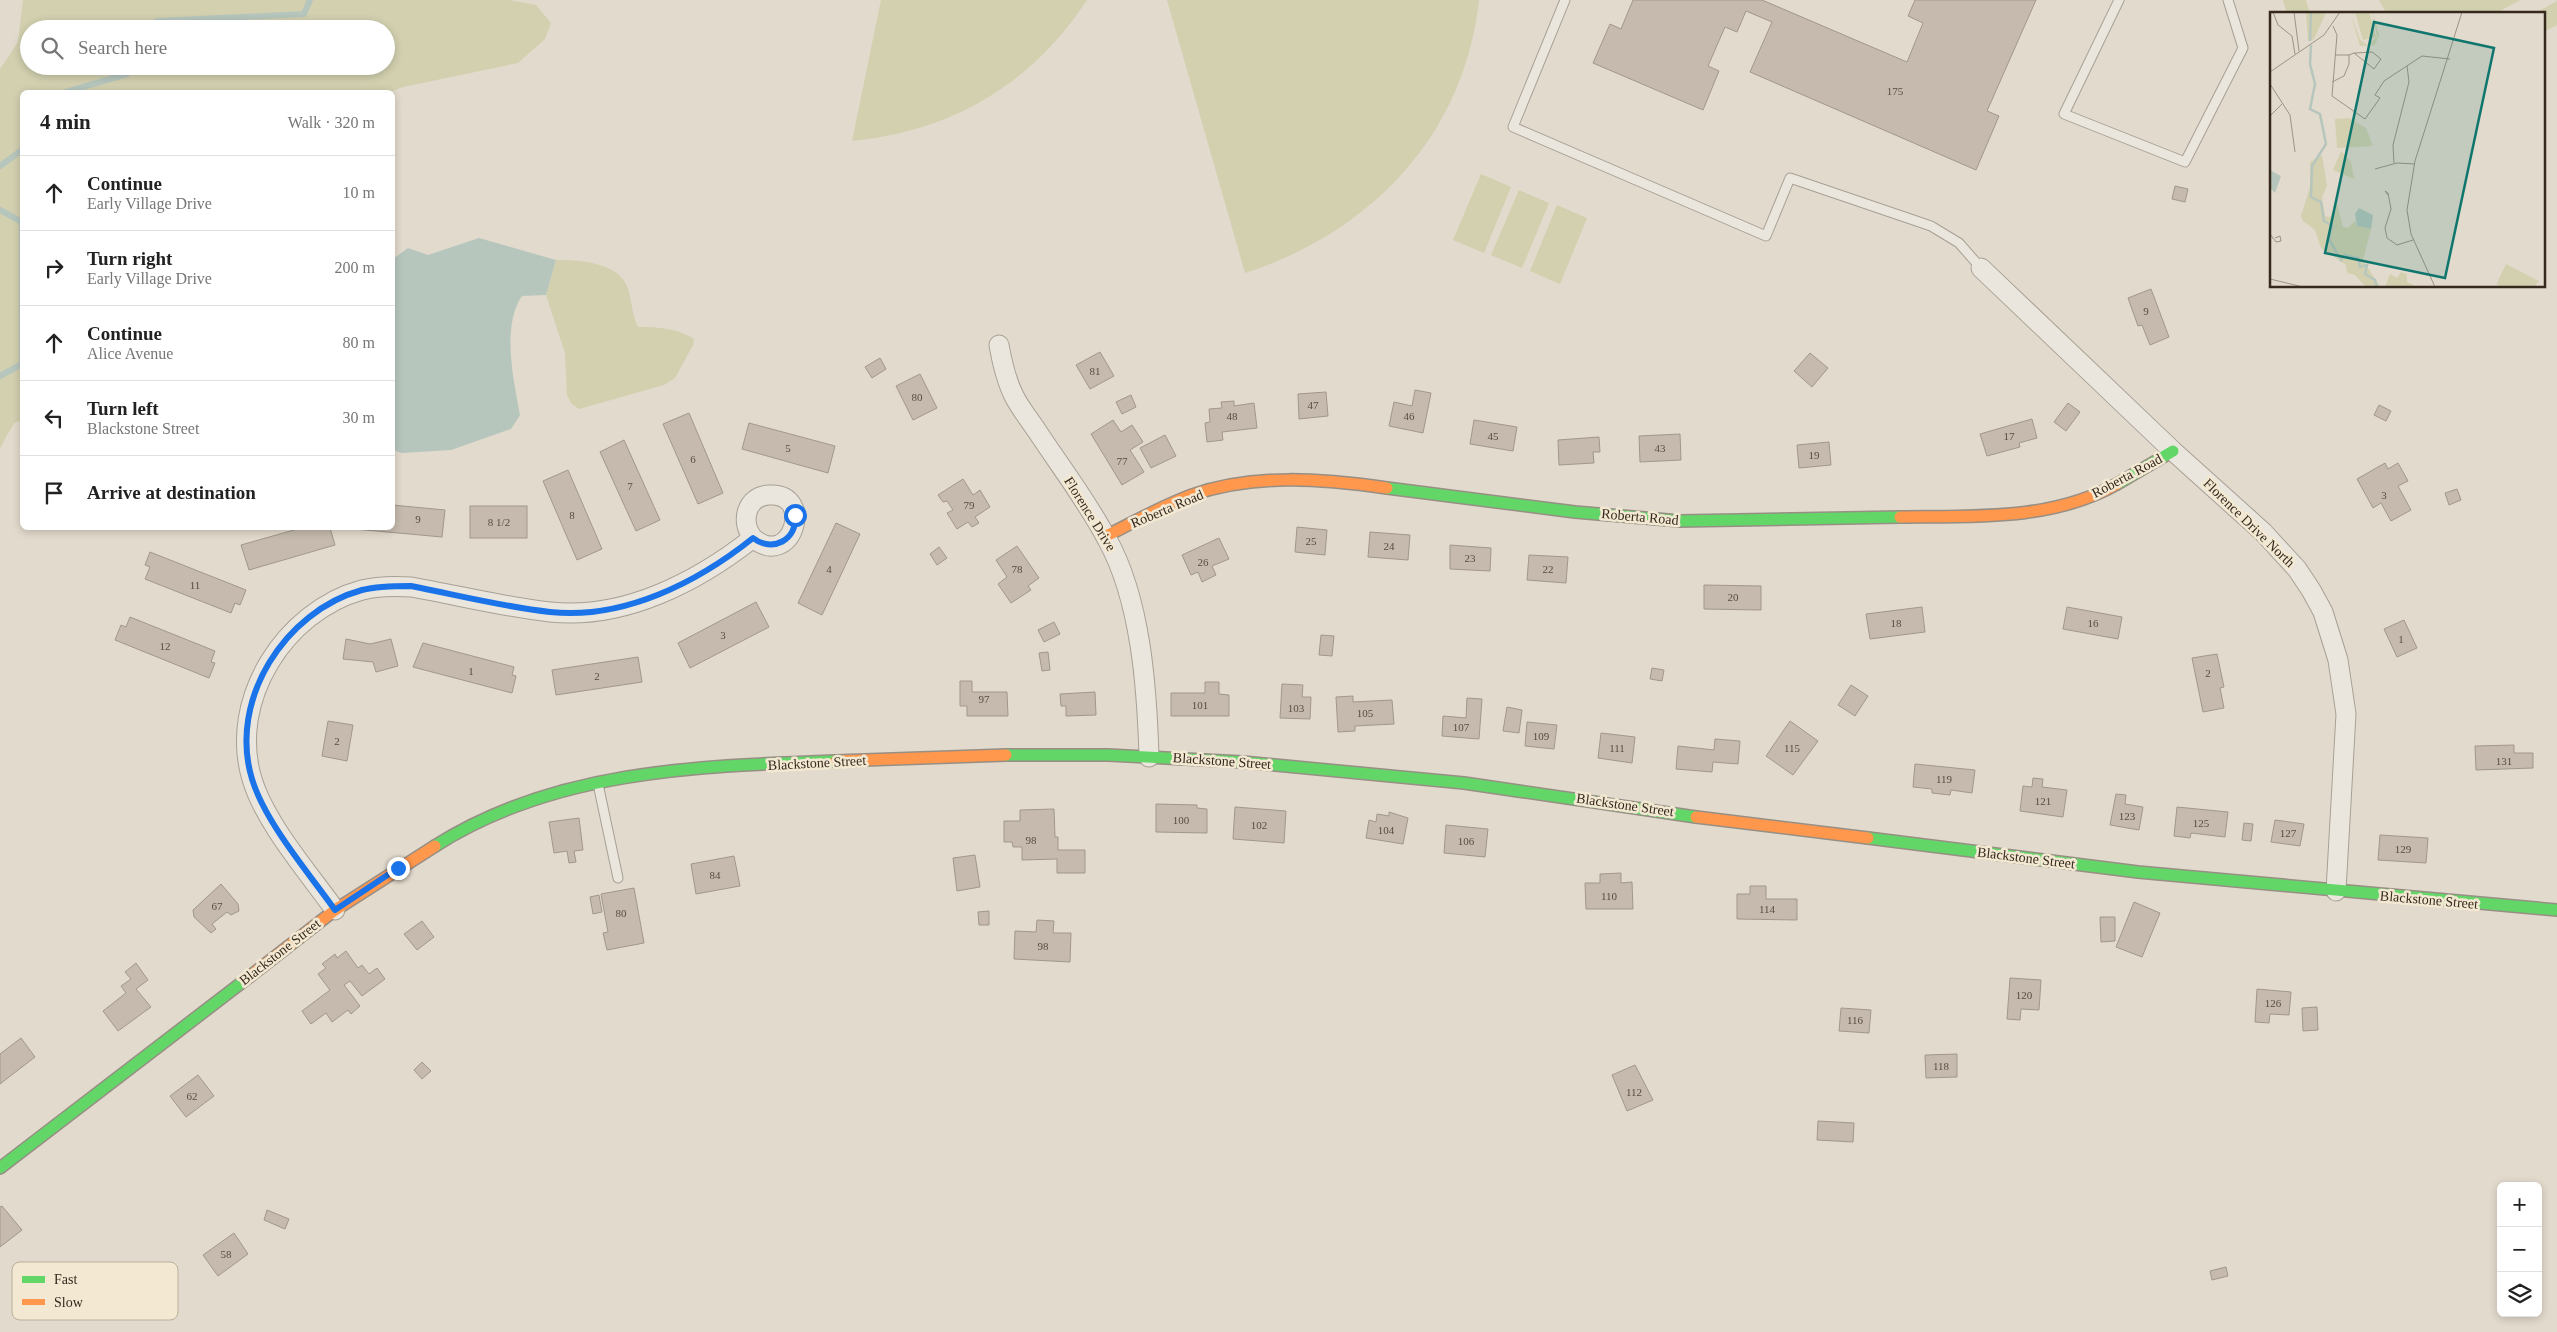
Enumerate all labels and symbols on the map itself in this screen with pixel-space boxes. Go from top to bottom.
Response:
inset map [2270,12,2544,288]
house number: 175 [1887,85,1904,97]
house number: 9 [2143,305,2149,317]
house number: 81 [1090,365,1101,377]
house number: 80 [912,391,923,403]
house number: 47 [1308,399,1319,411]
house number: 48 [1227,410,1238,422]
house number: 46 [1404,410,1415,422]
house number: 45 [1488,430,1499,442]
house number: 17 [2004,430,2015,442]
house number: 5 [785,442,791,454]
house number: 43 [1655,442,1666,454]
house number: 19 [1809,449,1820,461]
street label: Roberta Road [2089,451,2165,501]
house number: 6 [690,453,696,465]
house number: 77 [1117,455,1128,467]
street label: Florence Drive [1061,474,1119,554]
street label: Florence Drive North [2200,476,2298,570]
house number: 7 [627,480,633,492]
street label: Roberta Road [1128,487,1206,531]
house number: 3 [2381,489,2387,501]
house number: 79 [964,499,975,511]
route start [784,504,807,527]
street label: Roberta Road [1601,506,1679,528]
house number: 8 [569,509,575,521]
house number: 9 [415,513,421,525]
house number: 8 1/2 [488,516,510,528]
house number: 25 [1306,535,1317,547]
house number: 24 [1384,540,1395,552]
house number: 23 [1465,552,1476,564]
house number: 26 [1198,556,1209,568]
house number: 4 [826,563,832,575]
house number: 78 [1012,563,1023,575]
house number: 22 [1543,563,1554,575]
house number: 11 [190,579,200,591]
house number: 20 [1728,591,1739,603]
house number: 18 [1891,617,1902,629]
house number: 16 [2088,617,2099,629]
house number: 3 [720,629,726,641]
house number: 1 [2398,633,2404,645]
house number: 12 [160,640,171,652]
house number: 1 [468,665,474,677]
house number: 2 [2205,667,2211,679]
house number: 2 [594,670,600,682]
house number: 97 [979,693,990,705]
house number: 101 [1192,699,1208,711]
house number: 103 [1288,702,1305,714]
house number: 105 [1357,707,1374,719]
house number: 107 [1453,721,1470,733]
house number: 109 [1533,730,1550,742]
house number: 2 [334,735,340,747]
house number: 111 [1609,742,1625,754]
house number: 115 [1784,742,1801,754]
street label: Blackstone Street [1172,750,1272,772]
street label: Blackstone Street [767,753,867,773]
house number: 131 [2496,755,2512,767]
house number: 119 [1936,773,1953,785]
street label: Blackstone Street [1575,791,1675,819]
house number: 121 [2035,795,2051,807]
house number: 123 [2119,810,2136,822]
house number: 100 [1173,814,1190,826]
house number: 125 [2193,817,2210,829]
house number: 102 [1251,819,1267,831]
house number: 104 [1378,824,1395,836]
house number: 127 [2280,827,2297,839]
house number: 98 [1026,834,1037,846]
house number: 106 [1458,835,1475,847]
house number: 129 [2395,843,2412,855]
street label: Blackstone Street [1976,845,2076,871]
route end [387,857,410,880]
house number: 84 [710,869,721,881]
street label: Blackstone Street [2379,888,2479,912]
house number: 110 [1601,890,1618,902]
house number: 67 [212,900,223,912]
house number: 114 [1759,903,1776,915]
house number: 80 [616,907,627,919]
street label: Blackstone Street [237,916,323,988]
house number: 98 [1038,940,1049,952]
house number: 120 [2016,989,2033,1001]
house number: 126 [2265,997,2282,1009]
house number: 116 [1847,1014,1864,1026]
house number: 118 [1933,1060,1950,1072]
house number: 112 [1626,1086,1642,1098]
house number: 62 [187,1090,198,1102]
house number: 58 [221,1248,232,1260]
legend [12,1262,178,1320]
text: Fast [54,1272,77,1287]
text: Slow [54,1295,84,1310]

